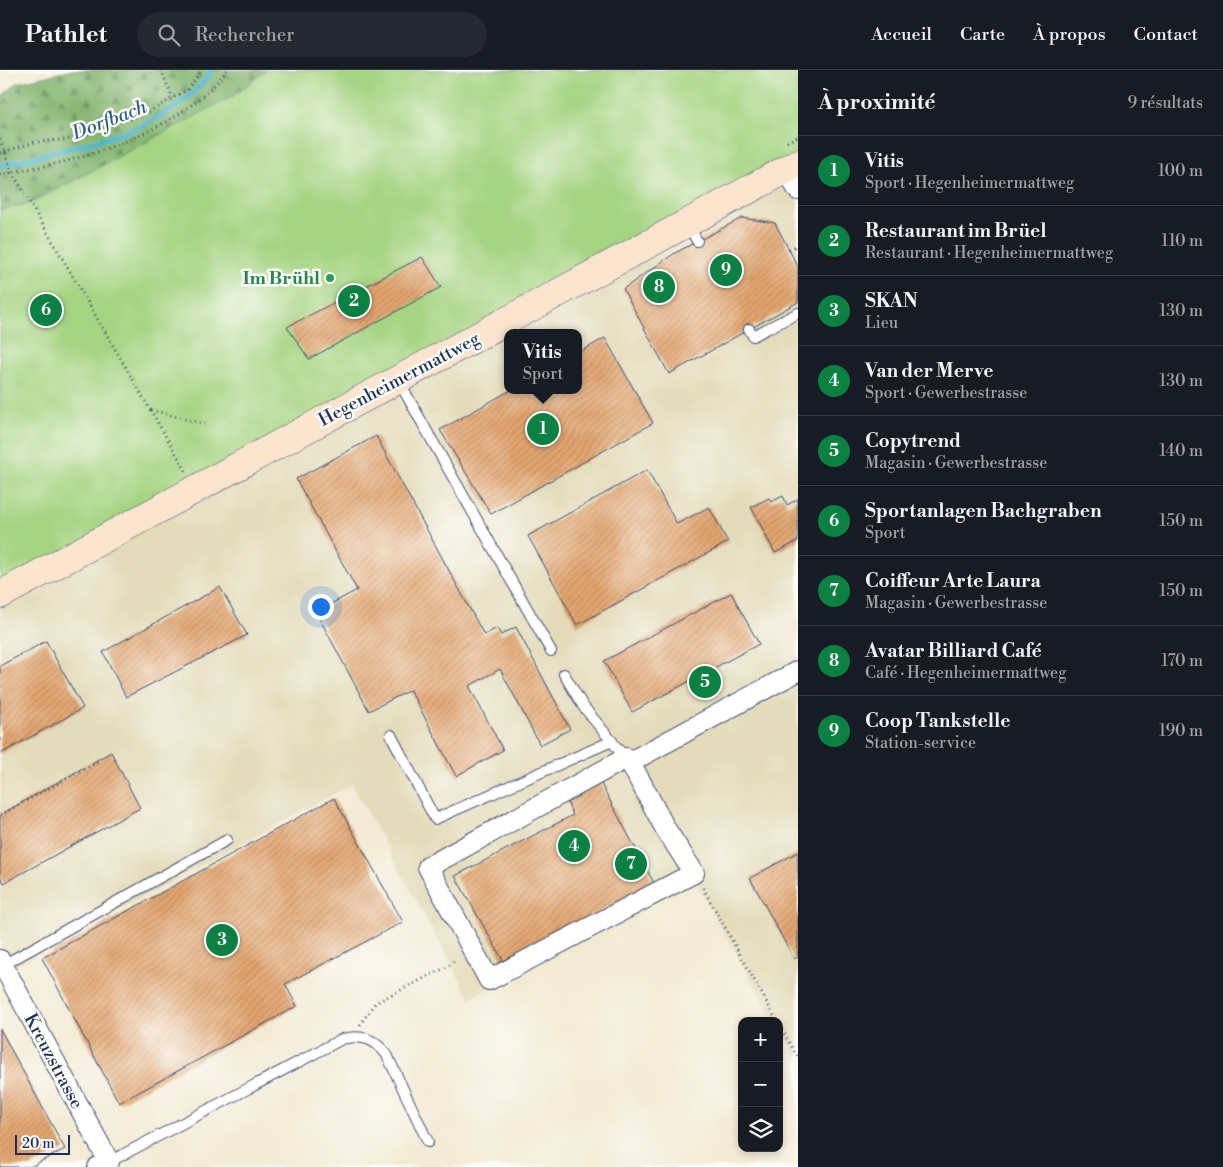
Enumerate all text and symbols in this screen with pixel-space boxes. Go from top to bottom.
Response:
search box [137,12,487,57]
text: Pathlet [25,20,107,50]
icon: search [155,21,183,49]
text: Rechercher [195,23,295,47]
text: Accueil [871,23,932,46]
text: Carte [960,23,1005,46]
text: À propos [1033,23,1106,46]
text: Contact [1134,23,1198,46]
text: À proximité [818,90,935,116]
text: 9 résultats [1128,93,1203,113]
water label: Dorfbach [68,95,151,145]
text: Vitis [865,149,904,173]
text: 1 [830,161,838,181]
text: 100 m [1158,161,1203,181]
text: Sport · Hegenheimermattweg [865,173,1074,193]
text: Restaurant im Brüel [865,219,1047,243]
text: 2 [829,231,839,251]
text: 110 m [1161,231,1203,251]
text: Restaurant · Hegenheimermattweg [865,243,1113,263]
pin: 9 [710,251,742,289]
place label: Im Brühl [243,267,320,290]
pin: 8 [643,268,675,306]
marker: Im Brühl [324,272,336,284]
pin: 2 [338,282,370,320]
text: SKAN [865,289,918,313]
pin: 6 [30,291,62,329]
text: 3 [829,301,839,321]
text: 130 m [1159,301,1203,321]
text: Lieu [865,313,898,333]
street label: Hegenheimermattweg [315,327,484,432]
popup [504,329,582,394]
text: Vitis [523,340,562,364]
text: Van der Merve [865,359,993,383]
text: Sport [523,364,563,384]
text: 4 [829,371,839,391]
text: 130 m [1159,371,1203,391]
text: Sport · Gewerbestrasse [865,383,1027,403]
pin: 1 [527,410,559,448]
text: Copytrend [865,429,961,453]
text: 5 [829,441,839,461]
text: 140 m [1159,441,1203,461]
text: Magasin · Gewerbestrasse [865,453,1047,473]
text: Sportanlagen Bachgraben [865,499,1102,523]
text: 6 [829,511,839,531]
text: 150 m [1159,511,1203,531]
text: Sport [865,523,905,543]
text: Coiffeur Arte Laura [865,569,1041,593]
text: 7 [829,581,839,601]
text: 150 m [1159,581,1203,601]
text: Magasin · Gewerbestrasse [865,593,1047,613]
your location [308,594,334,620]
text: Avatar Billiard Café [865,639,1042,663]
text: 8 [829,651,839,671]
text: 170 m [1161,651,1203,671]
pin: 5 [689,663,721,701]
text: Café · Hegenheimermattweg [865,663,1066,683]
text: Coop Tankstelle [865,709,1011,733]
text: 9 [829,721,839,741]
text: 190 m [1159,721,1203,741]
text: Station-service [865,733,976,753]
pin: 4 [558,827,590,865]
pin: 7 [615,845,647,883]
pin: 3 [206,921,238,959]
street label: Kreuzstrasse [19,1010,88,1113]
map controls [738,1017,783,1152]
button: + [738,1017,783,1062]
button: − [738,1062,783,1107]
button: layers [738,1107,783,1152]
scale bar [15,1132,70,1155]
text: 20 m [22,1135,54,1153]

